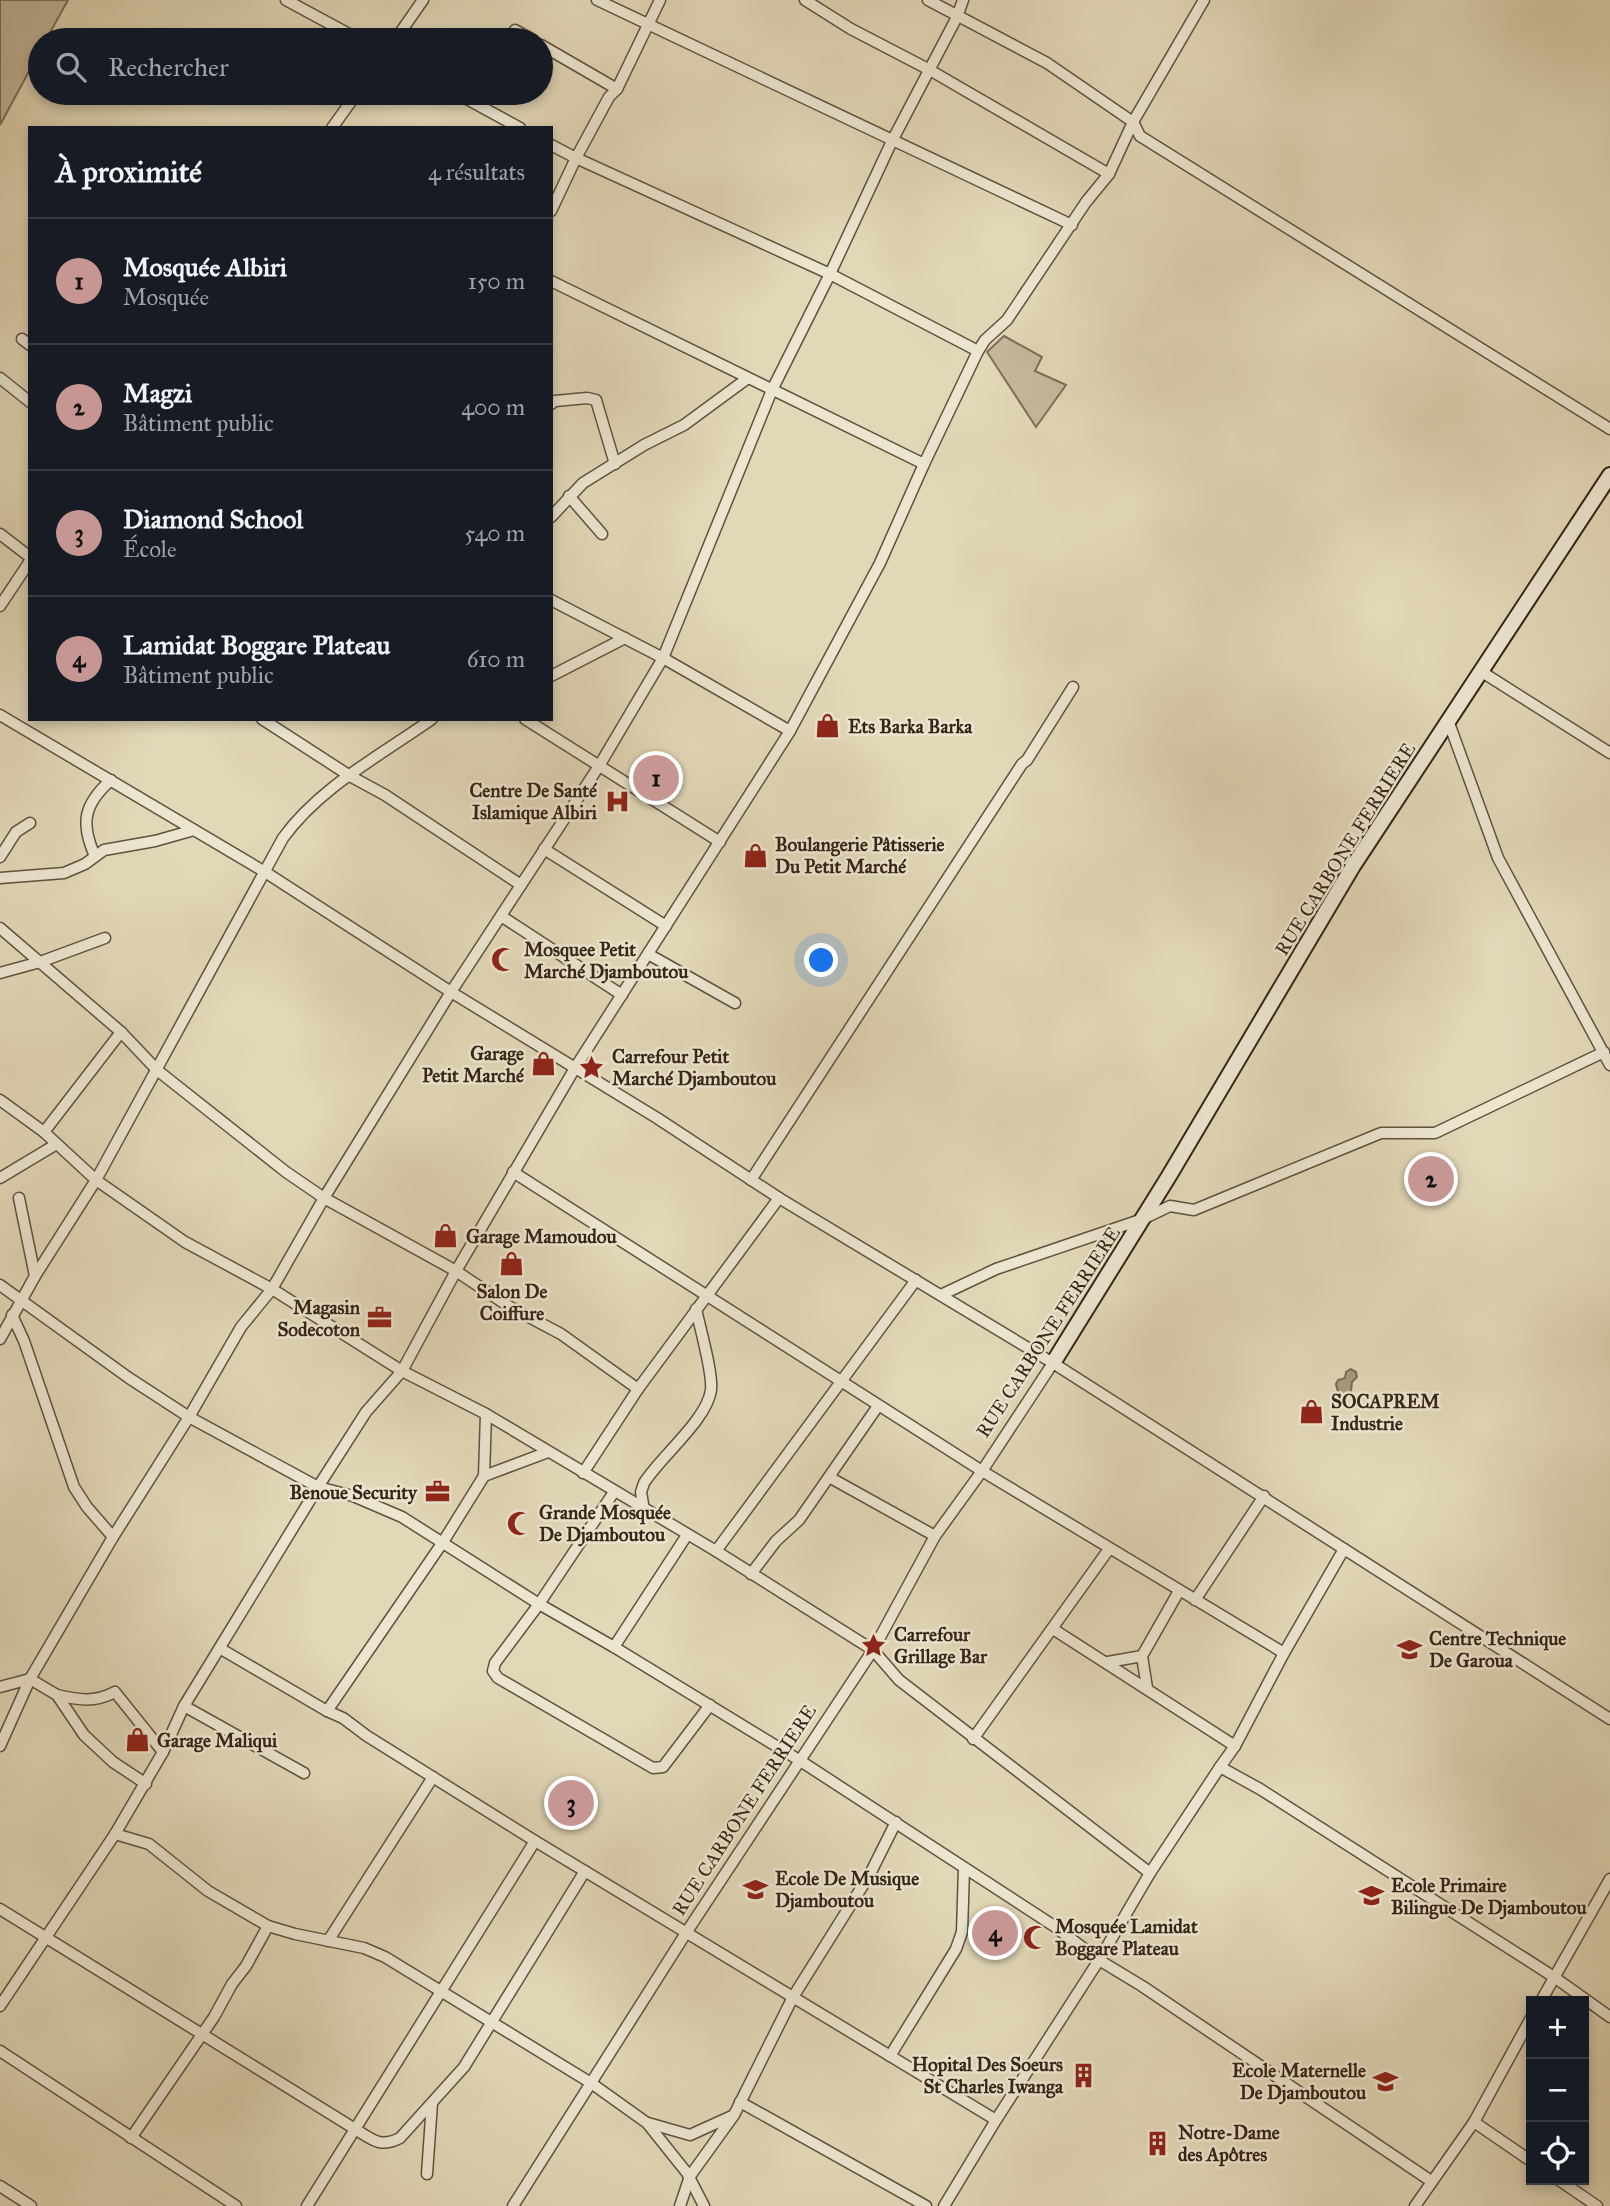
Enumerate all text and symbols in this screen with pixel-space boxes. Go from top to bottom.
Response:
search box [28,28,553,105]
icon: search [52,48,90,86]
text: Rechercher [108,51,229,83]
text: À proximité [56,154,202,190]
text: 4 résultats [428,158,525,186]
text: Mosquée Albiri [123,251,287,283]
text: 1 [74,267,84,295]
text: 150 m [468,267,525,295]
text: Mosquée [123,283,209,311]
text: Magzi [123,377,192,409]
text: 2 [73,393,85,421]
text: 400 m [461,393,525,421]
text: Bâtiment public [123,409,274,437]
text: Diamond School [123,503,303,535]
text: 3 [74,519,84,547]
text: 540 m [464,519,525,547]
text: École [123,535,177,563]
text: Lamidat Boggare Plateau [123,629,390,661]
text: 4 [73,645,85,673]
text: 610 m [467,645,525,673]
text: Bâtiment public [123,661,274,689]
shop icon: Ets Barka Barka [814,712,842,740]
place label: Ets Barka Barka [848,715,973,738]
street label: RUE CARBONE FERRIERE [1270,738,1420,960]
pin: 1 [633,752,679,804]
place label: Centre De Santé Islamique Albiri [469,779,598,825]
hospital icon: Centre De Santé Islamique Albiri [603,787,631,815]
place label: Boulangerie Pâtisserie Du Petit Marché [775,833,945,878]
shop icon: Boulangerie Pâtisserie Du Petit Marché [741,841,769,869]
place label: Mosquee Petit Marché Djamboutou [524,938,689,984]
your location [804,943,838,977]
mosque icon: Mosquee Petit Marché Djamboutou [490,946,518,974]
place label: Garage Petit Marché [422,1042,525,1087]
place label: Carrefour Petit Marché Djamboutou [612,1045,777,1091]
shop icon: Garage Petit Marché [530,1050,558,1078]
place icon: Carrefour Petit Marché Djamboutou [578,1053,606,1081]
pin: 2 [1408,1153,1454,1205]
shop icon: Garage Mamoudou [432,1222,460,1250]
street label: RUE CARBONE FERRIERE [971,1222,1125,1442]
place label: Garage Mamoudou [466,1225,618,1249]
shop icon: Salon De Coiffure [498,1249,526,1277]
place label: Salon De Coiffure [476,1280,548,1325]
place label: Magasin Sodecoton [277,1296,361,1341]
office icon: Magasin Sodecoton [366,1304,394,1332]
place label: SOCAPREM Industrie [1331,1390,1440,1435]
shop icon: SOCAPREM Industrie [1297,1398,1325,1426]
office icon: Benoue Security [423,1478,451,1506]
place label: Benoue Security [290,1481,418,1505]
place label: Grande Mosquée De Djamboutou [539,1501,671,1547]
mosque icon: Grande Mosquée De Djamboutou [505,1509,533,1537]
place label: Carrefour Grillage Bar [894,1623,988,1669]
place label: Centre Technique De Garoua [1429,1627,1566,1672]
place icon: Carrefour Grillage Bar [860,1631,888,1659]
school or university icon: Centre Technique De Garoua [1395,1635,1423,1663]
street label: RUE CARBONE FERRIERE [667,1700,821,1920]
shop icon: Garage Maliqui [123,1726,151,1754]
place label: Garage Maliqui [157,1729,278,1753]
pin: 3 [548,1777,594,1829]
place label: Ecole De Musique Djamboutou [775,1867,919,1913]
place label: Ecole Primaire Bilingue De Djamboutou [1391,1874,1588,1920]
school or university icon: Ecole De Musique Djamboutou [741,1875,769,1903]
school or university icon: Ecole Primaire Bilingue De Djamboutou [1357,1882,1385,1910]
pin: 4 [972,1907,1018,1959]
place label: Mosquée Lamidat Boggare Plateau [1055,1915,1198,1961]
mosque icon: Mosquée Lamidat Boggare Plateau [1021,1923,1049,1951]
map controls [1526,1996,1589,2185]
button: + [1526,1996,1589,2059]
place label: Hopital Des Soeurs St Charles Iwanga [912,2053,1064,2099]
place label: Ecole Maternelle De Djamboutou [1232,2059,1367,2105]
button: − [1526,2059,1589,2122]
building icon: Hopital Des Soeurs St Charles Iwanga [1069,2061,1097,2089]
school or university icon: Ecole Maternelle De Djamboutou [1372,2067,1400,2095]
place label: Notre-Dame des Apôtres [1178,2121,1280,2167]
button: locate [1526,2122,1589,2185]
building icon: Notre-Dame des Apôtres [1144,2129,1172,2157]

